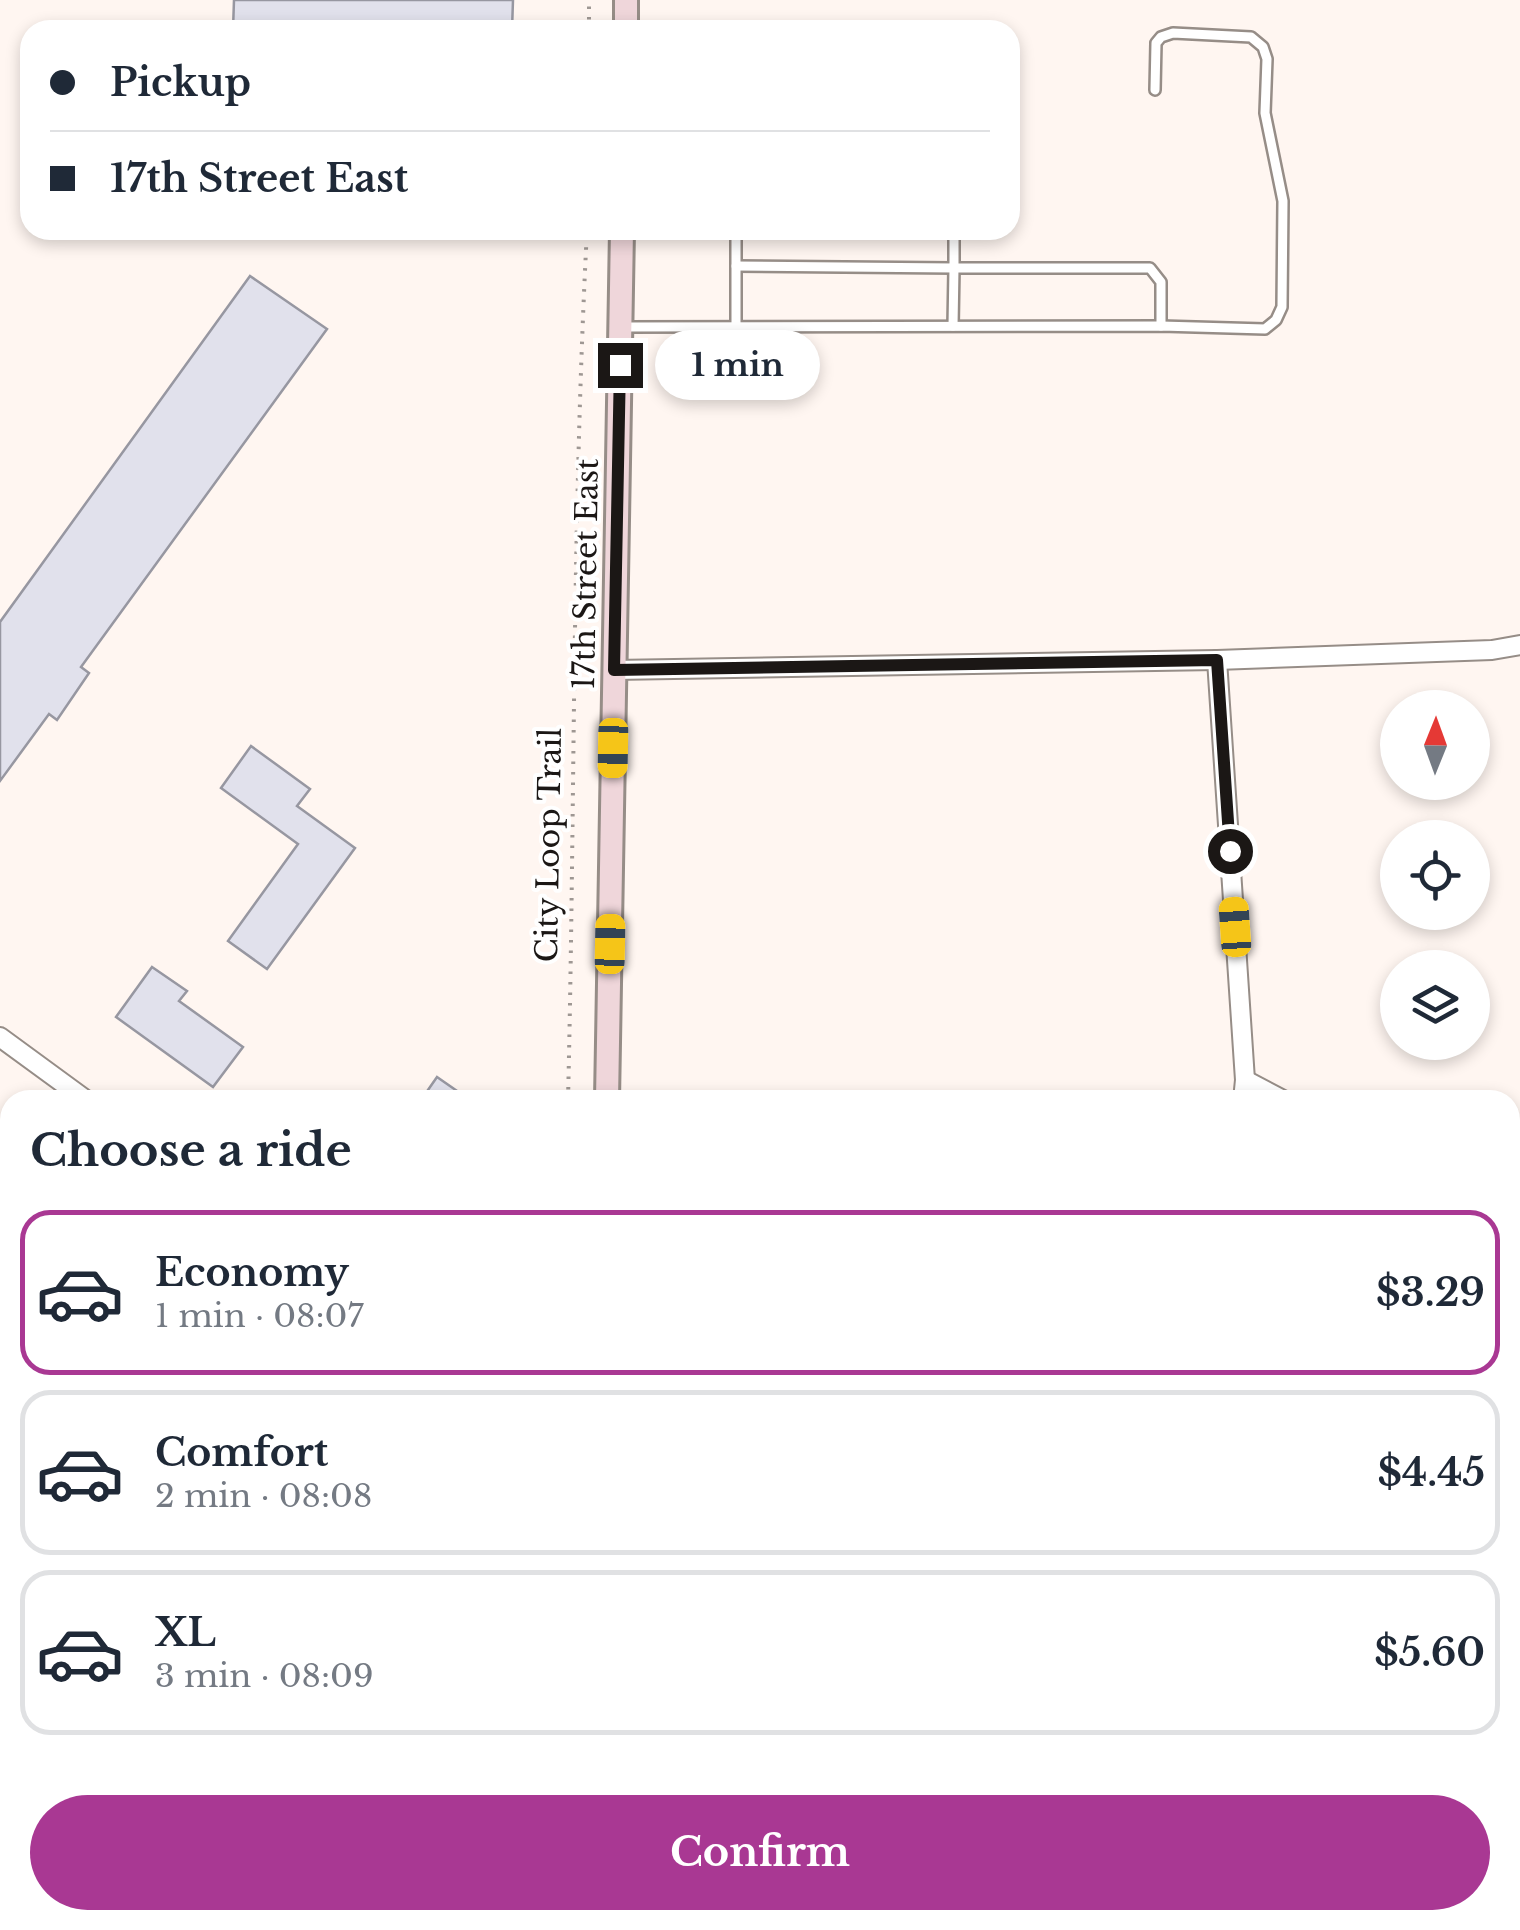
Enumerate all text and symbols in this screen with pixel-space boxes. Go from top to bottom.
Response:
text: Pickup [110,59,251,106]
text: 17th Street East [110,155,408,202]
callout: 1 min [655,330,820,400]
route end [598,343,643,388]
text: 1 min [691,345,784,385]
street label: 17th Street East [565,457,606,690]
north arrow [1380,690,1490,800]
map controls [1380,690,1490,1060]
car [597,718,629,778]
street label: City Loop Trail [528,727,569,963]
button: locate [1380,820,1490,930]
route start [1208,829,1253,874]
car [1218,896,1252,958]
car [594,914,626,974]
button: layers [1380,950,1490,1060]
text: Choose a ride [30,1122,352,1178]
icon: car [35,1248,125,1338]
text: Economy [155,1249,349,1296]
text: $3.29 [1376,1269,1485,1316]
text: 1 min · 08:07 [155,1296,364,1336]
icon: car [35,1428,125,1518]
text: Comfort [155,1429,328,1476]
text: $4.45 [1378,1449,1485,1496]
text: 2 min · 08:08 [155,1476,372,1516]
icon: car [35,1608,125,1698]
text: XL [155,1609,216,1656]
text: $5.60 [1374,1629,1485,1676]
text: 3 min · 08:09 [155,1656,373,1696]
button: Confirm [30,1795,1490,1910]

